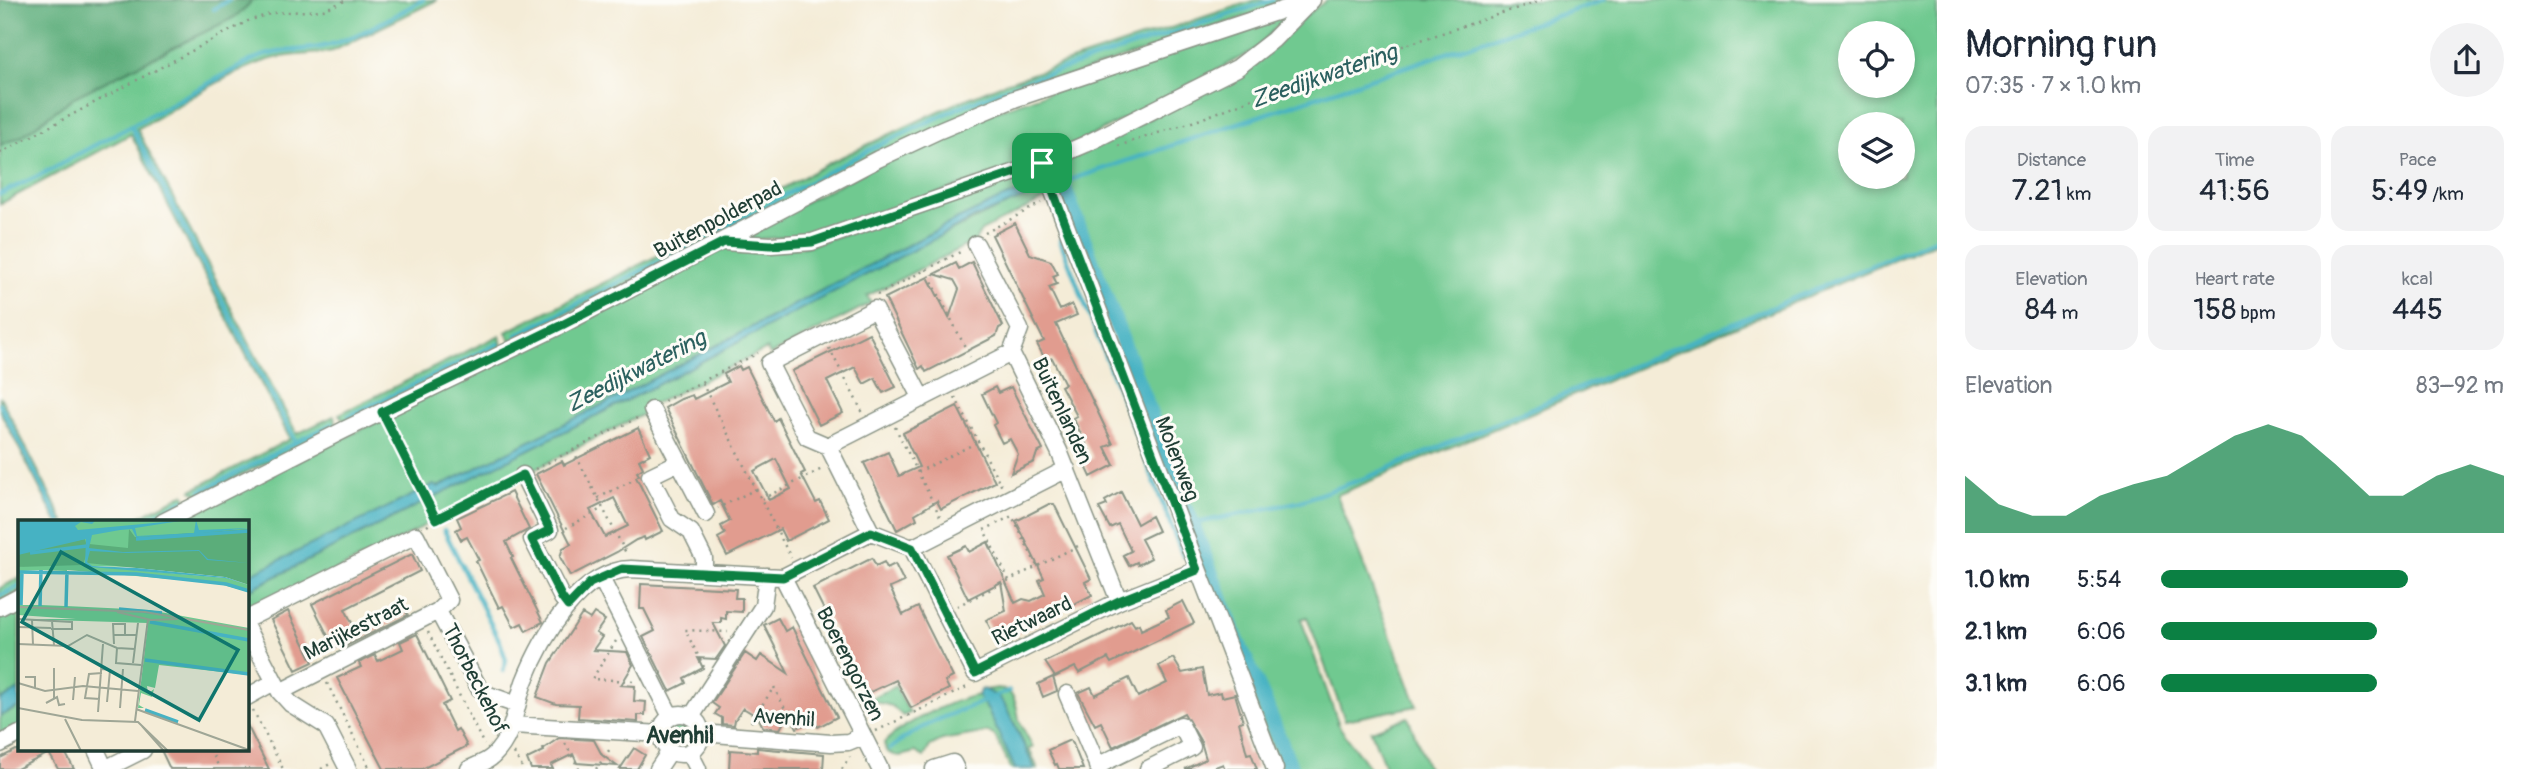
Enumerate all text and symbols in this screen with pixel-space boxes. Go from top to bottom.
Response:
map controls [1838,21,1915,189]
button: locate [1838,21,1915,98]
text: Morning run [1965,21,2157,69]
button: share [2430,23,2504,97]
water label: Zeedijkwatering [1247,37,1402,115]
text: 07:35 · 7 × 1.0 km [1965,71,2141,100]
button: layers [1838,112,1915,189]
pin [1012,133,1072,193]
icon: arrive [1023,144,1061,182]
text: Distance [2017,148,2086,172]
text: Time [2215,148,2254,172]
text: Pace [2399,148,2436,172]
text: 7.21 [2012,172,2063,209]
text: 41:56 [2199,172,2270,209]
text: 5:49 [2371,172,2428,209]
street label: Buitenpolderpad [649,175,787,265]
text: km [2063,182,2091,206]
text: /km [2428,182,2464,206]
text: Elevation [2015,267,2088,291]
text: Heart rate [2194,267,2275,291]
text: kcal [2402,267,2433,291]
text: 84 [2025,291,2057,328]
text: 158 [2193,291,2236,328]
text: 445 [2392,291,2443,328]
text: m [2057,301,2078,325]
text: bpm [2236,301,2276,325]
water label: Zeedijkwatering [562,323,712,419]
street label: Buitenlanden [1026,353,1098,469]
text: Elevation [1965,371,2053,400]
text: 83–92 m [2416,371,2504,400]
street label: Molenweg [1149,413,1205,505]
inset map [18,520,248,752]
text: 1.0 km [1965,565,2030,594]
text: 5:54 [2077,565,2121,594]
street label: Rietwaard [988,590,1076,652]
street label: Marijkestraat [299,591,413,667]
street label: Boerengorzen [810,602,890,726]
text: 2.1 km [1965,617,2027,646]
text: 6:06 [2077,617,2126,646]
street label: Thorbeckehof [436,619,515,739]
text: 3.1 km [1965,669,2027,698]
text: 6:06 [2077,669,2126,698]
street label: Avenhil [752,702,816,734]
district label: Avenhil [646,721,714,750]

